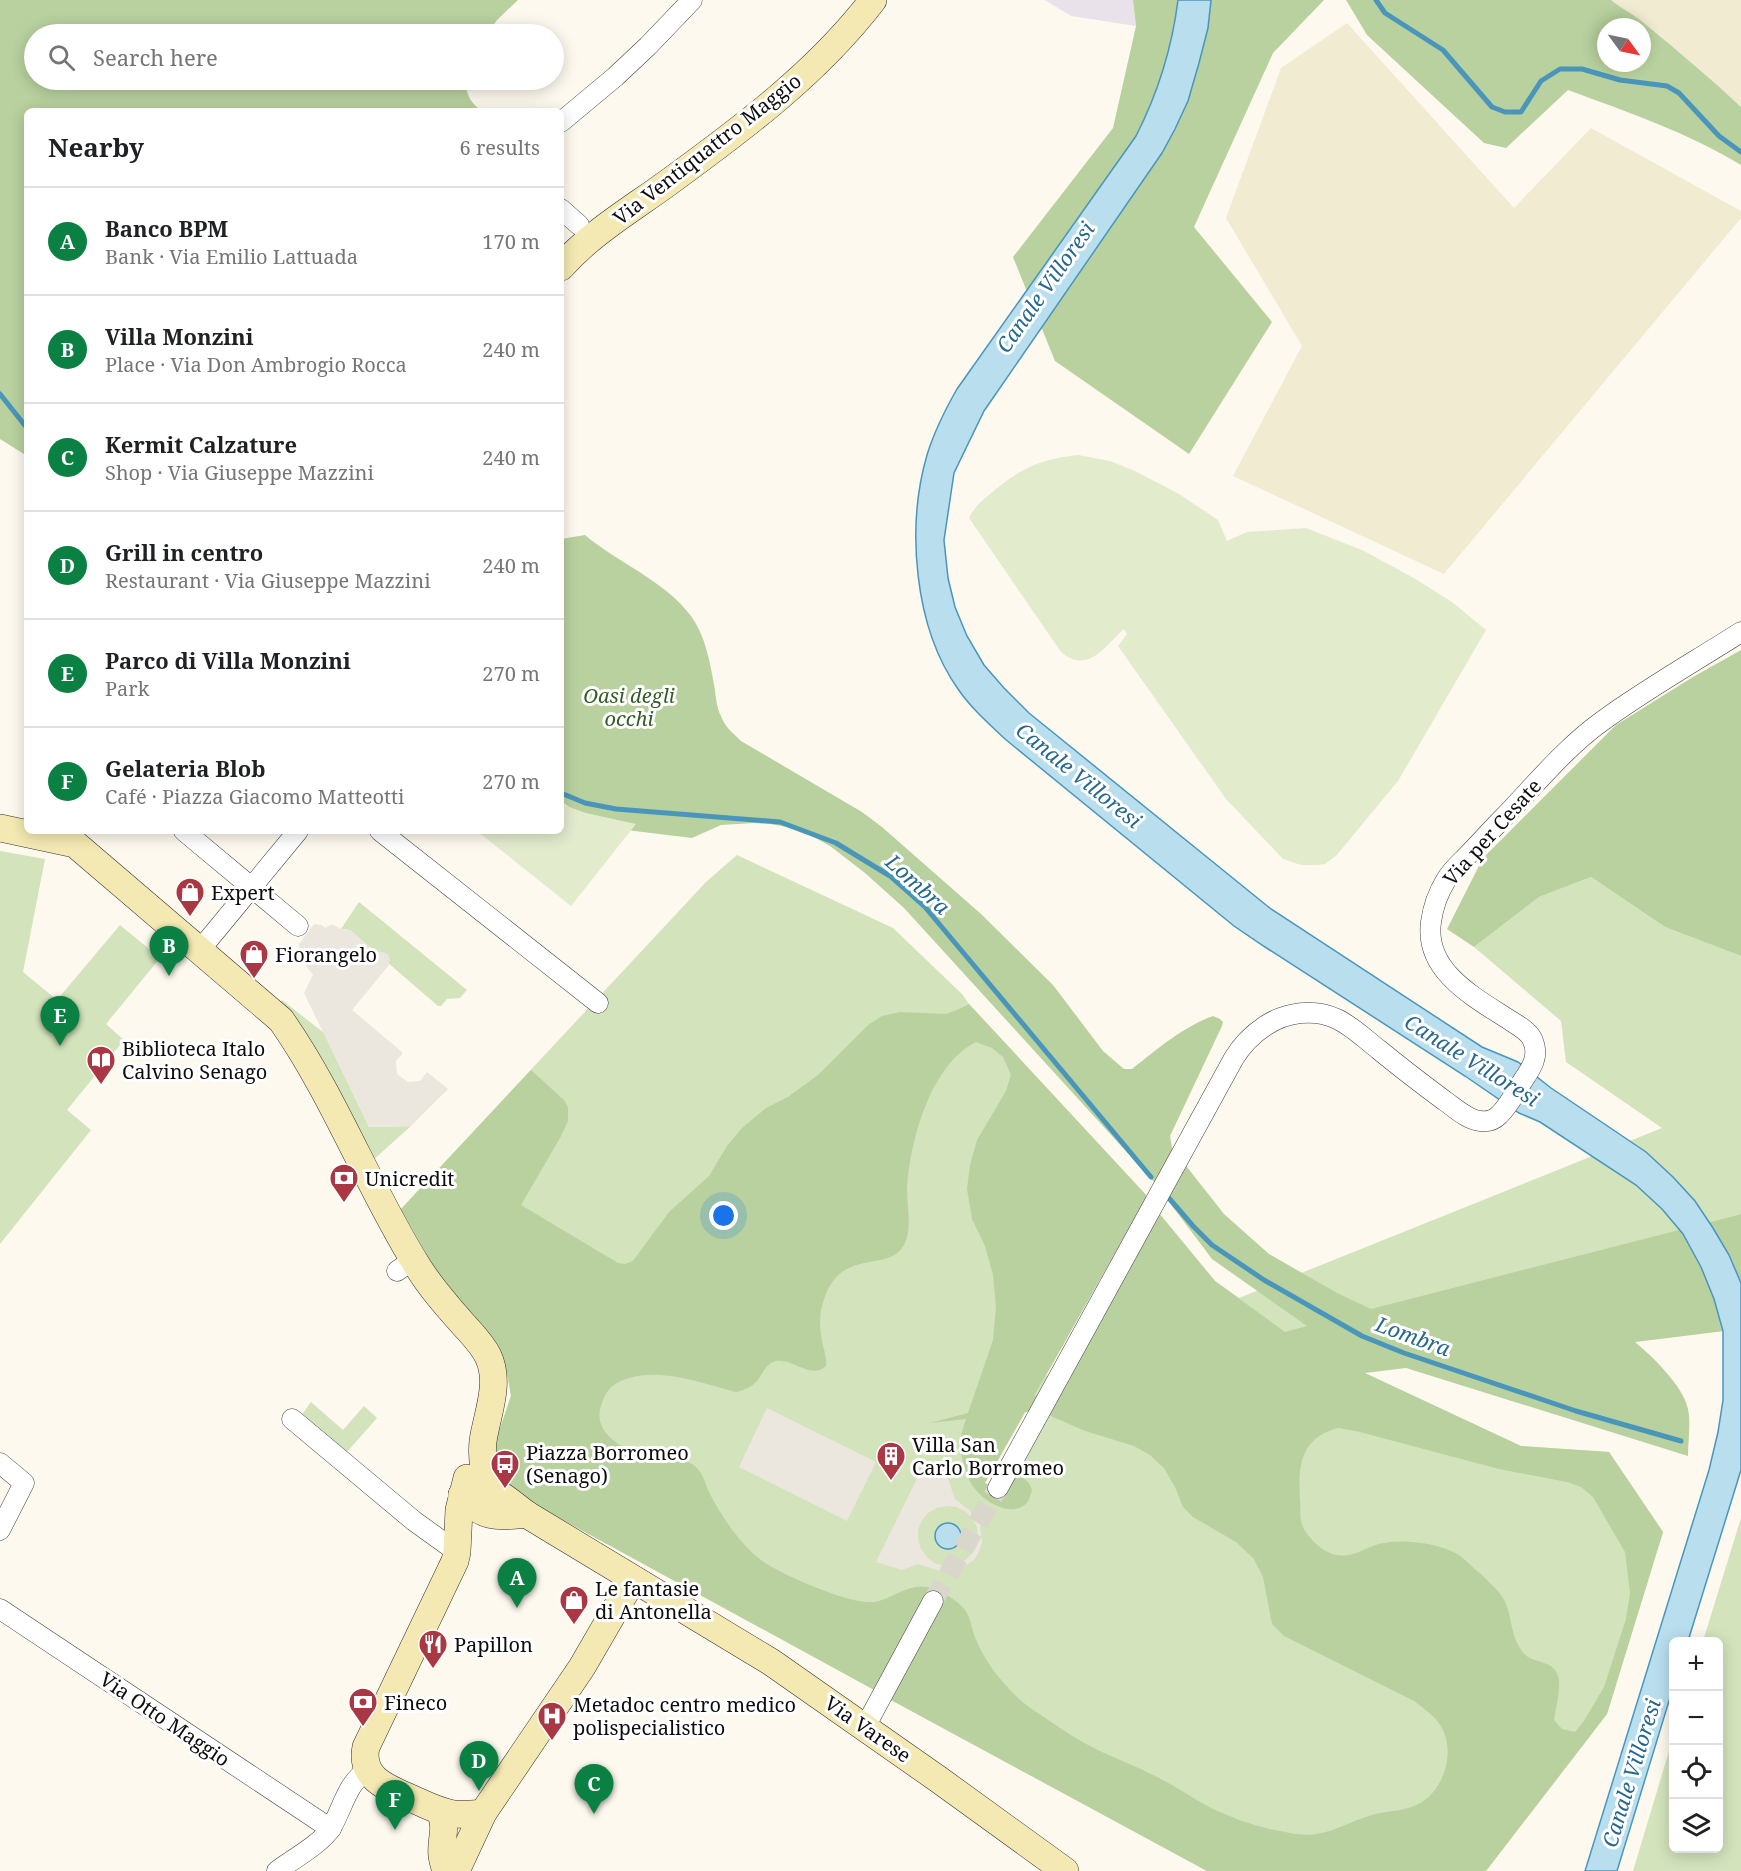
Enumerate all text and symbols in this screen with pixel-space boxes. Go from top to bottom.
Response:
north arrow [1597,18,1651,72]
search box [24,24,564,90]
icon: search [45,41,78,74]
text: Search here [93,42,218,72]
street label: Via Ventiquattro Maggio [607,67,807,231]
text: Nearby [48,129,144,165]
text: 6 results [460,134,540,161]
text: Banco BPM [105,213,228,243]
water label: Canale Villoresi [990,216,1101,358]
text: A [60,228,75,255]
text: 170 m [482,228,540,255]
text: Bank · Via Emilio Lattuada [105,243,358,270]
text: Villa Monzini [105,321,253,351]
text: B [61,336,74,363]
text: 240 m [482,336,540,363]
text: Place · Via Don Ambrogio Rocca [105,351,407,378]
text: Kermit Calzature [105,429,297,459]
text: C [61,444,74,471]
text: 240 m [482,444,540,471]
text: Shop · Via Giuseppe Mazzini [105,459,374,486]
text: Grill in centro [105,537,263,567]
text: D [60,552,75,579]
text: 240 m [482,552,540,579]
text: Restaurant · Via Giuseppe Mazzini [105,567,431,594]
text: Parco di Villa Monzini [105,645,351,675]
text: E [61,660,74,687]
text: 270 m [482,660,540,687]
text: Park [105,675,149,702]
park label: Oasi degli occhi [583,682,675,732]
water label: Canale Villoresi [1011,716,1148,835]
text: Gelateria Blob [105,753,265,783]
text: F [61,768,74,795]
text: 270 m [482,768,540,795]
street label: Via per Cesate [1437,773,1547,891]
text: Café · Piazza Giacomo Matteotti [105,783,404,810]
water label: Lombra [879,847,957,921]
shop icon: Expert [174,876,206,918]
place label: Expert [211,879,274,906]
pin: B [150,926,188,976]
shop icon: Fiorangelo [238,938,270,980]
place label: Fiorangelo [275,941,377,968]
pin: E [40,996,80,1046]
water label: Canale Villoresi [1399,1007,1545,1113]
place label: Biblioteca Italo Calvino Senago [122,1035,267,1085]
library icon: Biblioteca Italo Calvino Senago [85,1044,117,1086]
bank icon: Unicredit [328,1162,360,1204]
place label: Unicredit [365,1165,454,1192]
your location [709,1201,738,1230]
water label: Lombra [1371,1309,1455,1363]
place label: Villa San Carlo Borromeo [912,1431,1064,1481]
place label: Piazza Borromeo (Senago) [526,1439,689,1489]
building icon: Villa San Carlo Borromeo [875,1440,907,1482]
bus stop icon: Piazza Borromeo (Senago) [489,1448,521,1490]
pin: A [498,1558,536,1608]
place label: Le fantasie di Antonella [595,1575,712,1625]
shop icon: Le fantasie di Antonella [558,1584,590,1626]
restaurant icon: Papillon [417,1628,449,1670]
place label: Papillon [454,1631,533,1658]
map controls [1669,1637,1723,1853]
button: + [1669,1637,1723,1691]
street label: Via Otto Maggio [95,1665,235,1773]
bank icon: Fineco [347,1686,379,1728]
place label: Fineco [384,1689,447,1716]
street label: Via Varese [819,1689,917,1769]
place label: Metadoc centro medico polispecialistico [573,1691,796,1741]
button: − [1669,1691,1723,1745]
water label: Canale Villoresi [1595,1695,1667,1851]
hospital icon: Metadoc centro medico polispecialistico [536,1700,568,1742]
pin: D [460,1742,498,1791]
button: locate [1669,1745,1723,1799]
pin: C [574,1764,614,1814]
pin: F [376,1780,414,1830]
button: layers [1669,1799,1723,1853]

